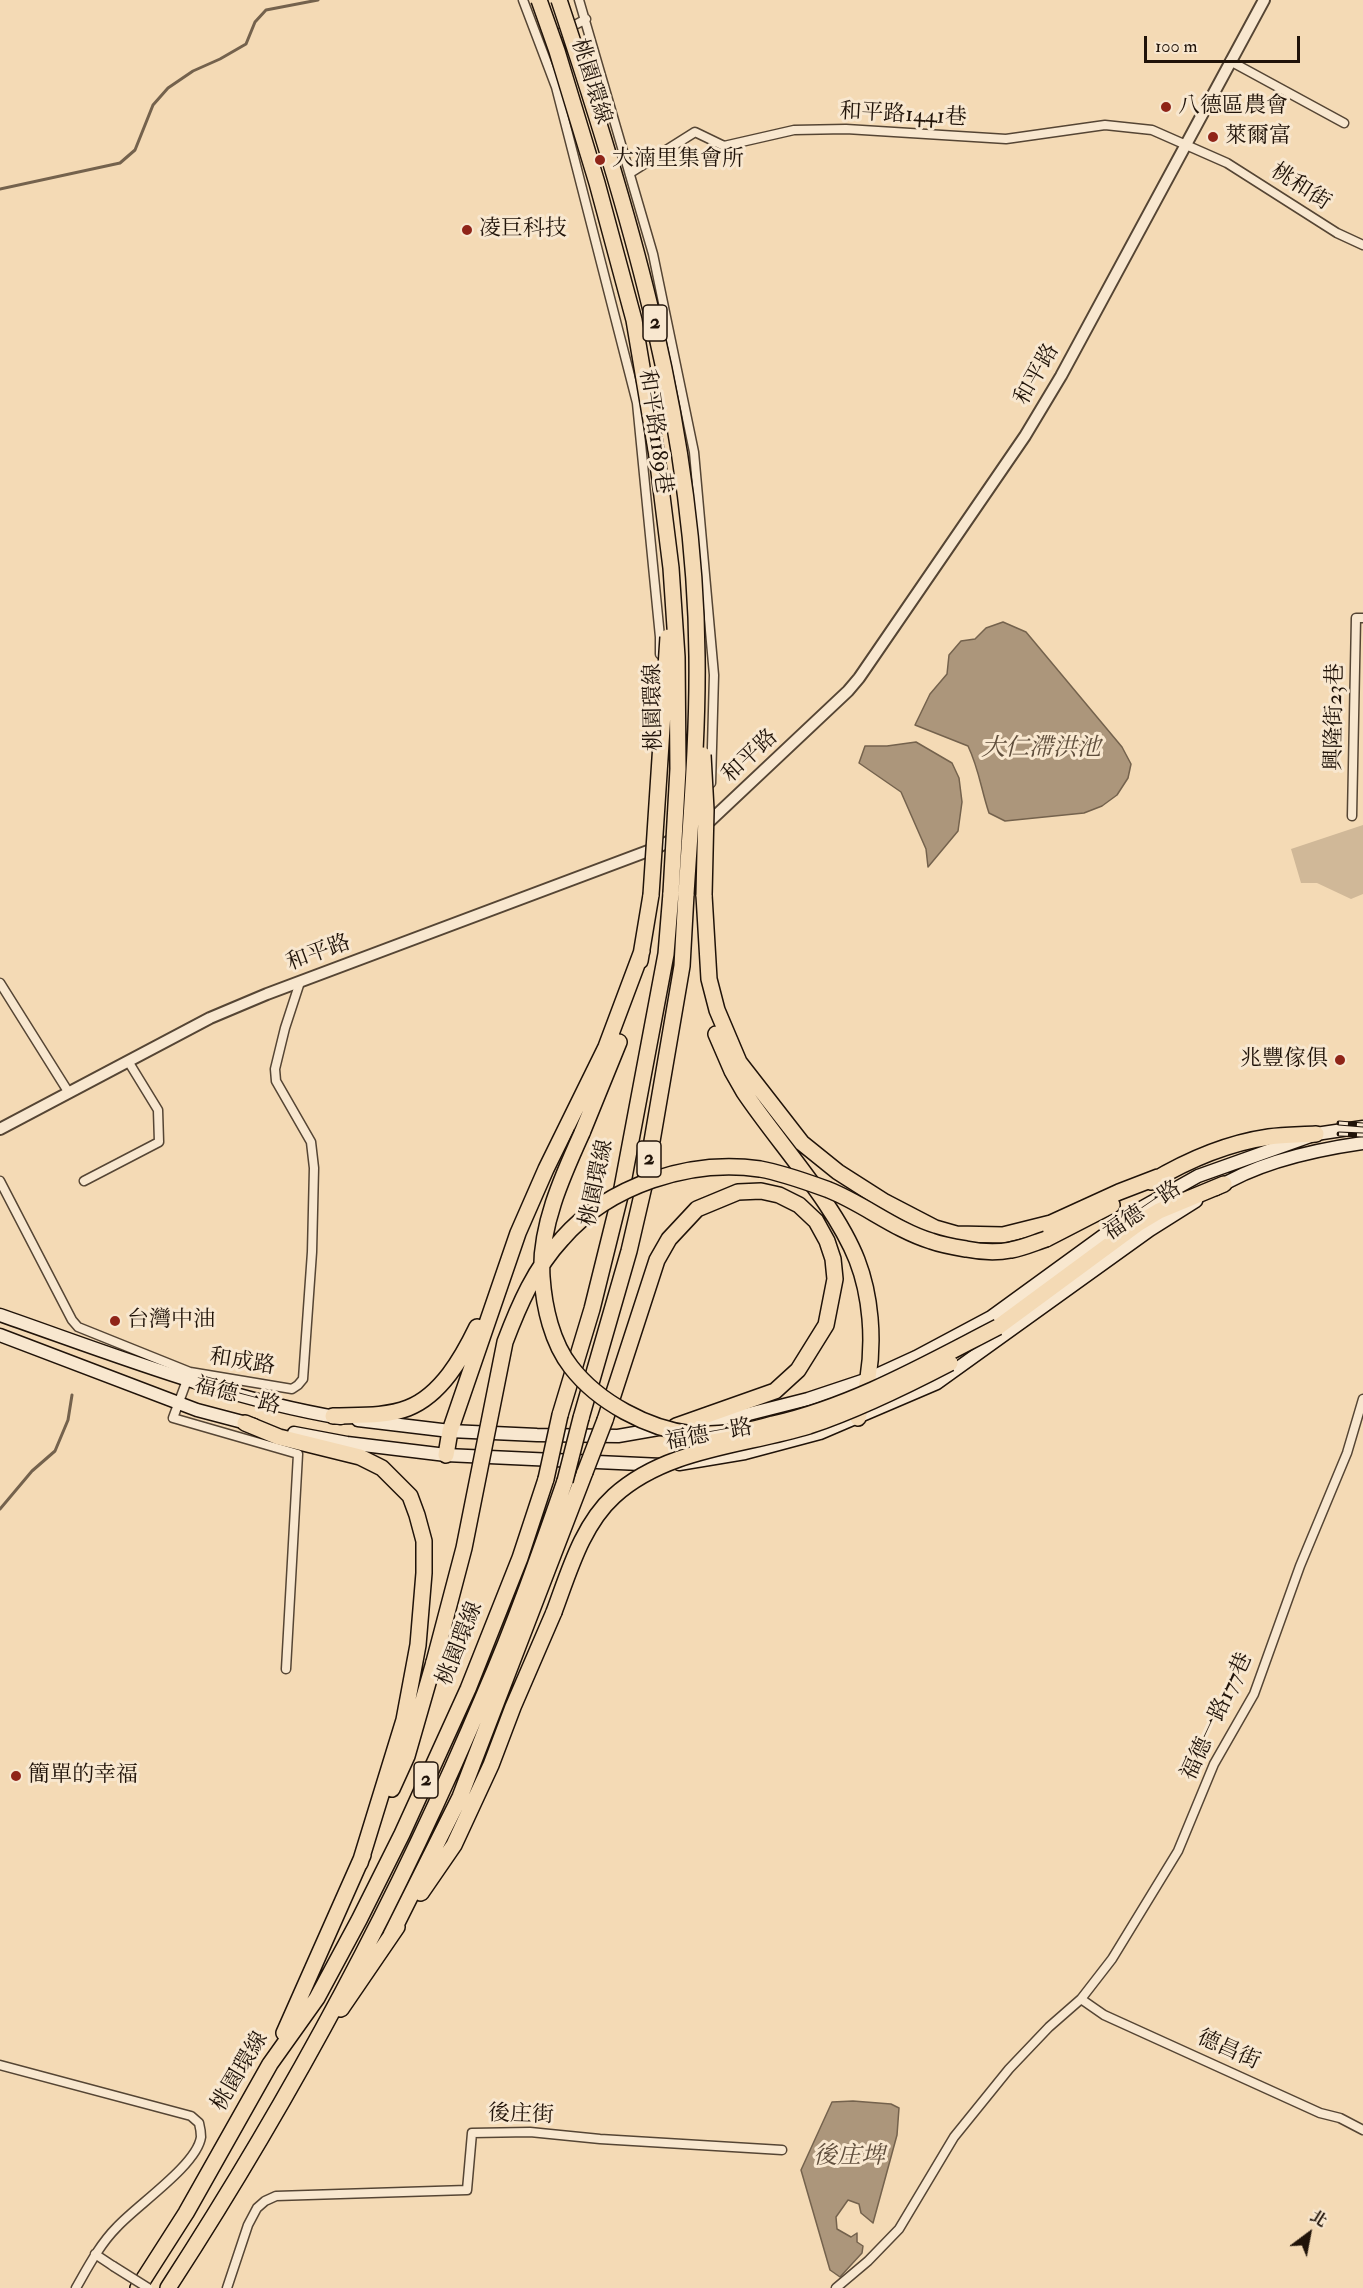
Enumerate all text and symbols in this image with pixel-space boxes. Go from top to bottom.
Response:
scale bar [1147,24,1303,62]
text: 100 m [1155,35,1198,58]
street label: 桃園環線 [565,36,615,128]
place label: 八德區農會 [1178,94,1288,120]
street label: 和平路1441巷 [839,99,967,133]
marker: 八德區農會 [1159,100,1173,114]
place label: 萊爾富 [1225,124,1291,150]
marker: 萊爾富 [1206,130,1220,144]
place label: 大湳里集會所 [612,147,744,173]
marker: 大湳里集會所 [593,153,607,167]
street label: 桃和街 [1265,159,1335,217]
place label: 凌巨科技 [479,217,567,243]
marker: 凌巨科技 [460,223,474,237]
road number: 2 [643,305,667,341]
street label: 和平路 [1010,340,1066,410]
street label: 和平路1189巷 [632,368,676,496]
street label: 桃園環線 [641,663,669,751]
street label: 興隆街23巷 [1322,663,1350,771]
street label: 和平路 [718,725,784,789]
water label: 大仁滯洪池 [981,736,1101,764]
street label: 和平路 [283,930,355,978]
place label: 兆豐傢俱 [1240,1047,1328,1073]
marker: 兆豐傢俱 [1333,1053,1347,1067]
street label: 桃園環線 [576,1137,620,1229]
road number: 2 [637,1141,661,1177]
street label: 福德一路 [1099,1176,1187,1248]
place label: 台灣中油 [127,1308,215,1334]
marker: 台灣中油 [108,1314,122,1328]
street label: 和成路 [207,1345,277,1381]
street label: 福德一路 [191,1373,283,1421]
street label: 福德一路 [663,1415,755,1457]
street label: 桃園環線 [432,1598,490,1690]
street label: 福德一路177巷 [1177,1649,1259,1785]
road number: 2 [414,1762,438,1798]
place label: 簡單的幸福 [28,1763,138,1789]
marker: 簡單的幸福 [9,1769,23,1783]
street label: 德昌街 [1192,2026,1264,2076]
street label: 桃園環線 [207,2027,275,2117]
street label: 後庄街 [488,2102,554,2130]
water label: 後庄埤 [813,2144,885,2172]
north arrow [1279,2204,1339,2264]
text: 北 [1306,2206,1331,2231]

